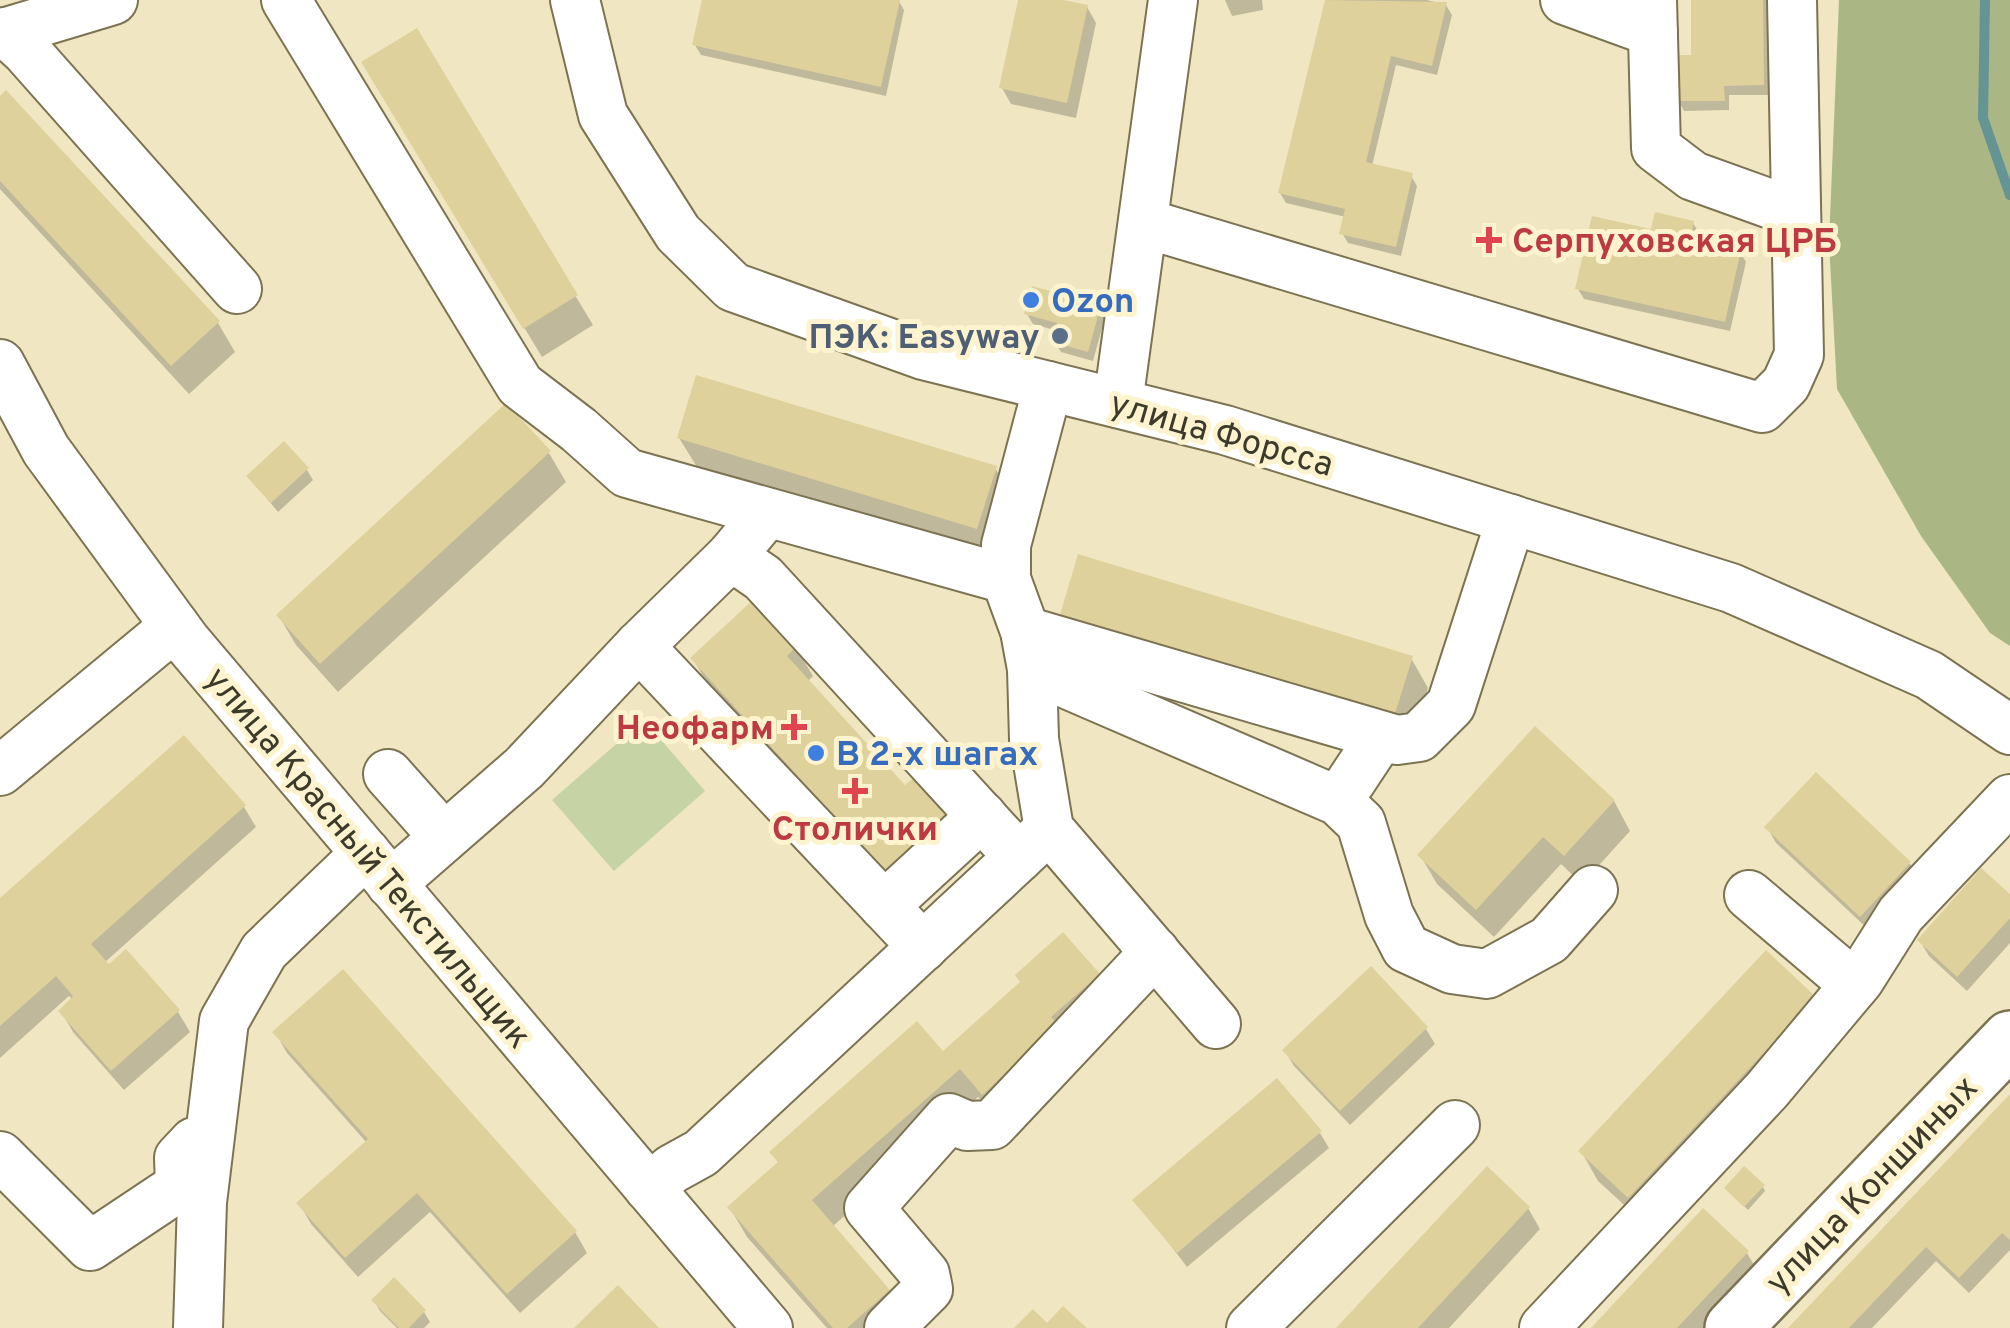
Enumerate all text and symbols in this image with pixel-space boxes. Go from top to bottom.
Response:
place label: Серпуховская ЦРБ [1512,221,1837,265]
marker: Серпуховская ЦРБ [1476,227,1502,253]
place label: Ozon [1051,281,1135,325]
marker: Ozon [1020,289,1042,311]
place label: ПЭК: Easyway [809,317,1040,361]
marker: ПЭК: Easyway [1049,325,1071,347]
street label: улица Форсса [1104,383,1338,489]
street label: улица Красный Текстильщик [194,659,540,1059]
place label: Неофарм [616,708,774,752]
marker: Неофарм [783,716,805,738]
place label: В 2-х шагах [836,734,1039,778]
marker: В 2-х шагах [805,742,827,764]
marker: Столички [844,780,866,802]
place label: Столички [772,809,938,853]
street label: улица Коншиных [1758,1067,1989,1305]

